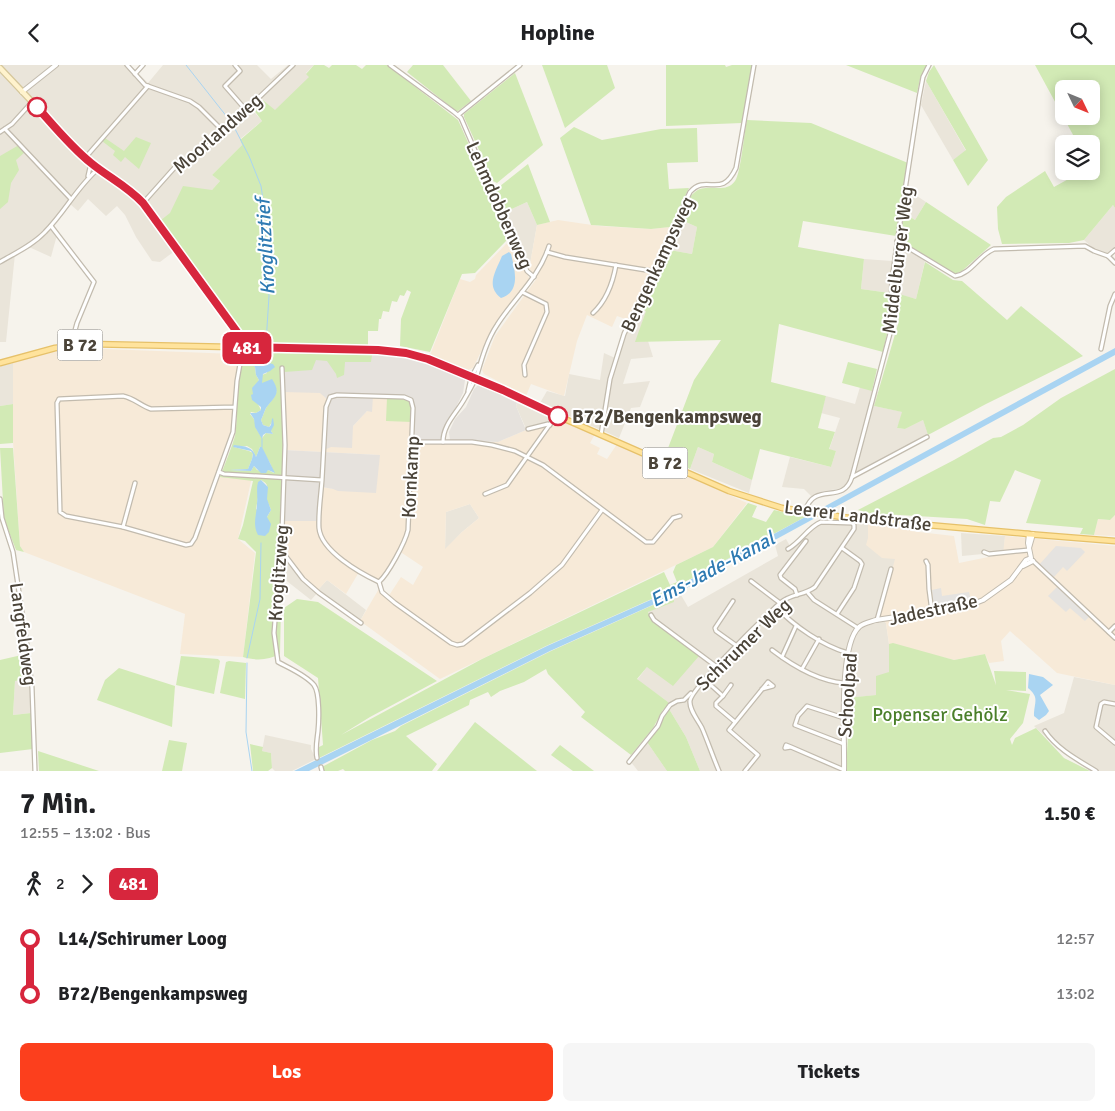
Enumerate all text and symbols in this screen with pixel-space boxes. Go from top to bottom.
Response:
icon: back [20,19,48,47]
text: Hopline [520,19,595,46]
icon: search [1067,19,1095,47]
north arrow [1055,80,1100,125]
map controls [1055,80,1100,180]
street label: Moorlandweg [168,88,267,179]
unlabelled marker [27,97,47,117]
button: layers [1055,135,1100,180]
street label: Lehmdobbenweg [460,138,538,273]
street label: Middelburger Weg [877,185,919,335]
water label: Kroglitztief [250,193,281,296]
street label: Bengenkampsweg [616,193,700,336]
road number: B 72 [58,329,102,361]
line badge: 481 [218,332,276,364]
text: 481 [232,337,262,359]
place label: B72/Bengenkampsweg [572,405,762,429]
marker: B72/Bengenkampsweg [548,406,568,426]
street label: Kornkamp [397,435,425,519]
road number: B 72 [642,447,688,478]
street label: Leerer Landstraße [783,495,933,537]
street label: Kroglitzweg [264,524,294,622]
water label: Ems-Jade-Kanal [646,525,781,613]
street label: Langfeldweg [4,581,42,687]
street label: Jadestraße [887,589,980,631]
street label: Schirumer Weg [691,593,796,696]
street label: Schoolpad [833,652,863,738]
park label: Popenser Gehölz [872,703,1008,727]
text: 7 Min. [20,787,96,821]
text: 1.50 € [1044,802,1095,826]
text: 12:55 – 13:02 · Bus [20,823,151,843]
icon: walk [20,870,48,898]
icon: forward [73,870,101,898]
text: 481 [119,873,148,895]
text: 2 [56,874,65,894]
text: L14/Schirumer Loog [58,927,227,951]
text: 12:57 [1056,929,1095,949]
text: B72/Bengenkampsweg [58,982,248,1006]
text: 13:02 [1056,984,1095,1004]
button: Los [20,1043,553,1101]
button: Tickets [563,1043,1095,1101]

